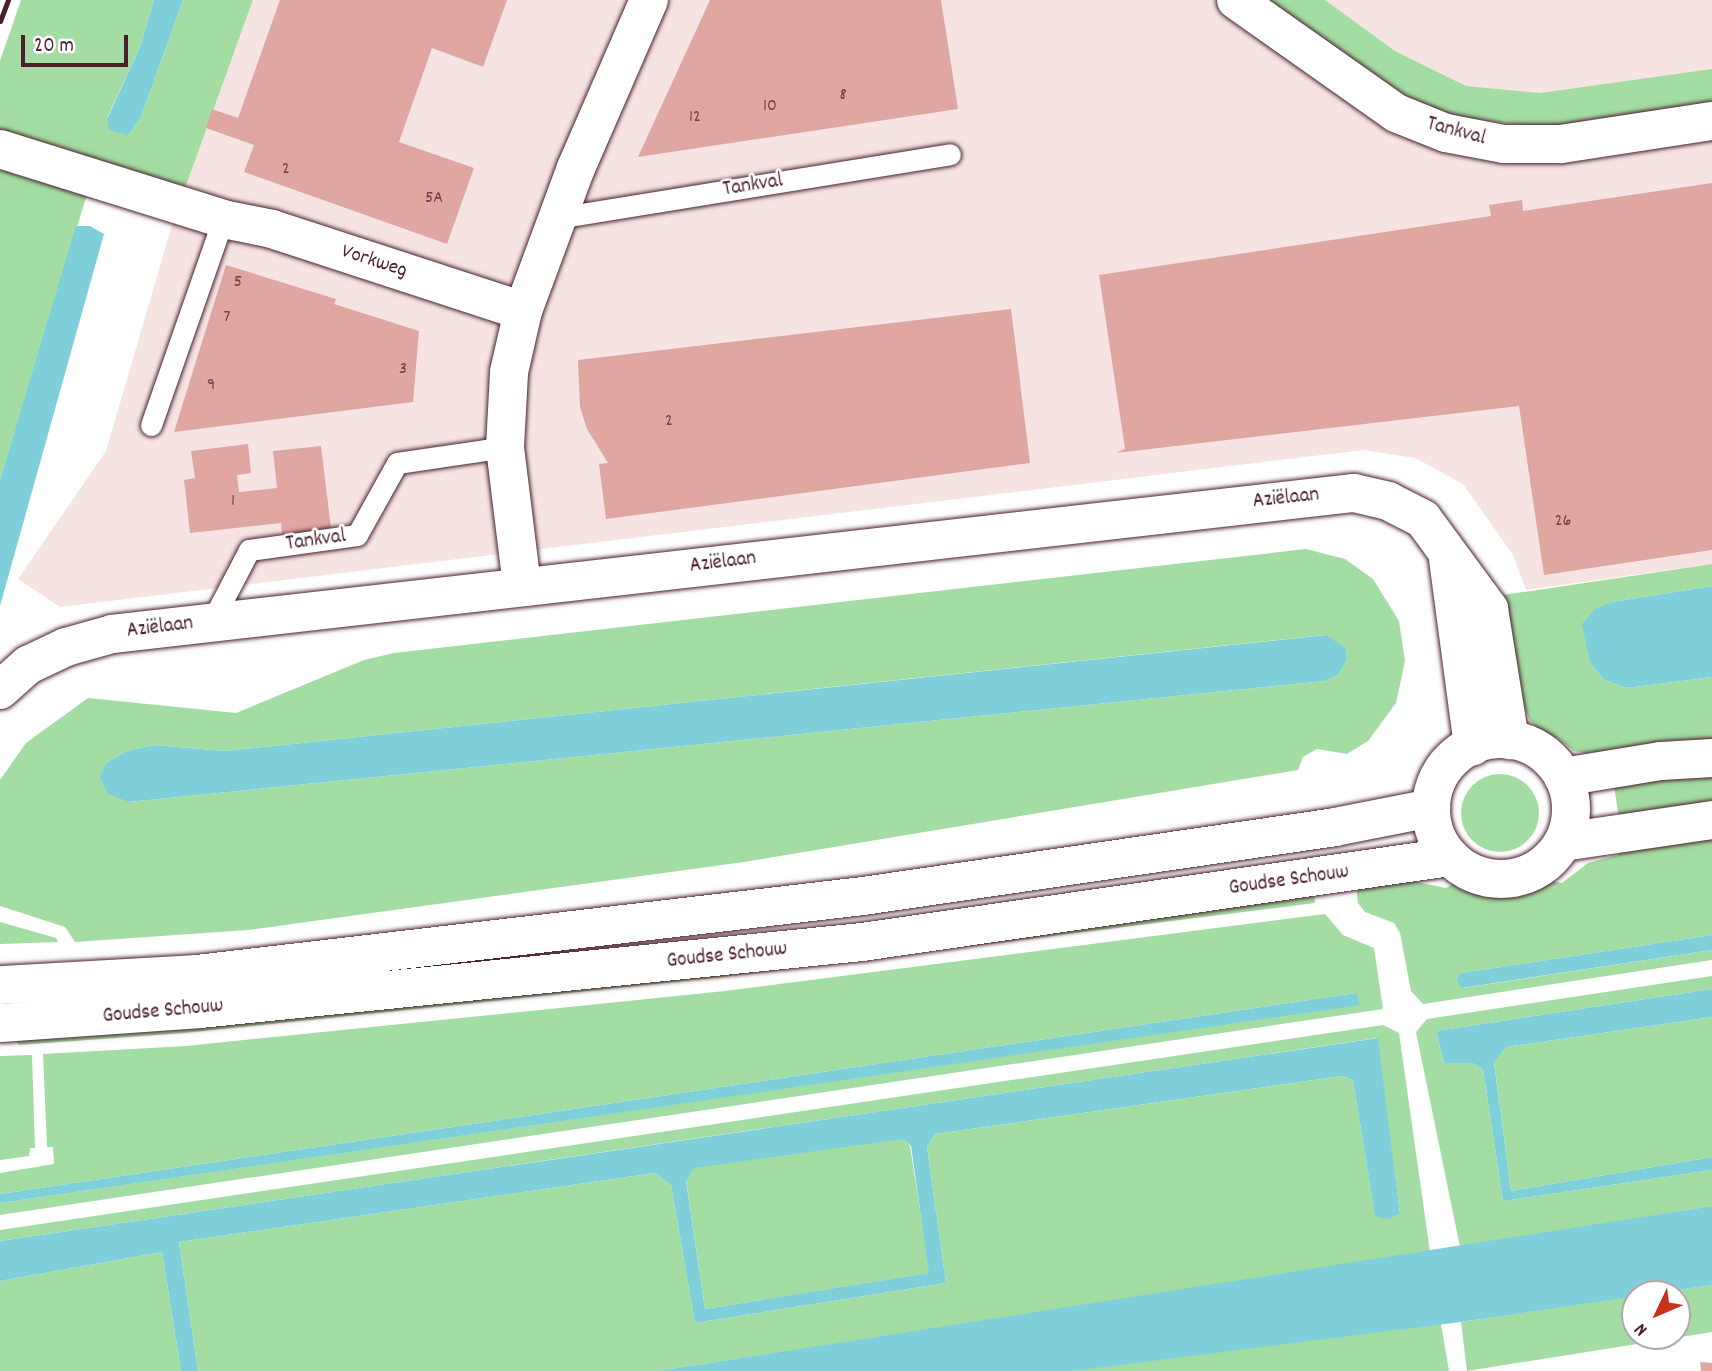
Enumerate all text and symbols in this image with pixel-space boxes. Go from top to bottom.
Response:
scale bar [24,21,131,65]
text: 20 m [34,32,74,62]
house number: 8 [839,85,847,107]
house number: 10 [763,96,777,118]
house number: 12 [689,107,701,129]
street label: Tankval [1424,112,1488,152]
house number: 2 [282,159,290,181]
street label: Tankval [721,169,785,203]
house number: 5A [425,188,443,210]
street label: Vorkweg [338,240,410,284]
house number: 5 [234,272,242,294]
house number: 7 [224,307,230,329]
house number: 3 [399,359,407,381]
house number: 9 [207,375,215,397]
house number: 2 [665,411,673,433]
street label: Aziëlaan [1251,483,1321,515]
house number: 1 [231,491,235,513]
house number: 26 [1555,511,1571,533]
street label: Tankval [284,524,348,558]
street label: Aziëlaan [688,546,758,580]
street label: Aziëlaan [125,611,195,645]
street label: Goudse Schouw [1227,860,1351,902]
street label: Goudse Schouw [666,937,788,975]
street label: Goudse Schouw [102,994,224,1030]
north arrow [1621,1280,1691,1350]
text: N [1629,1316,1655,1341]

